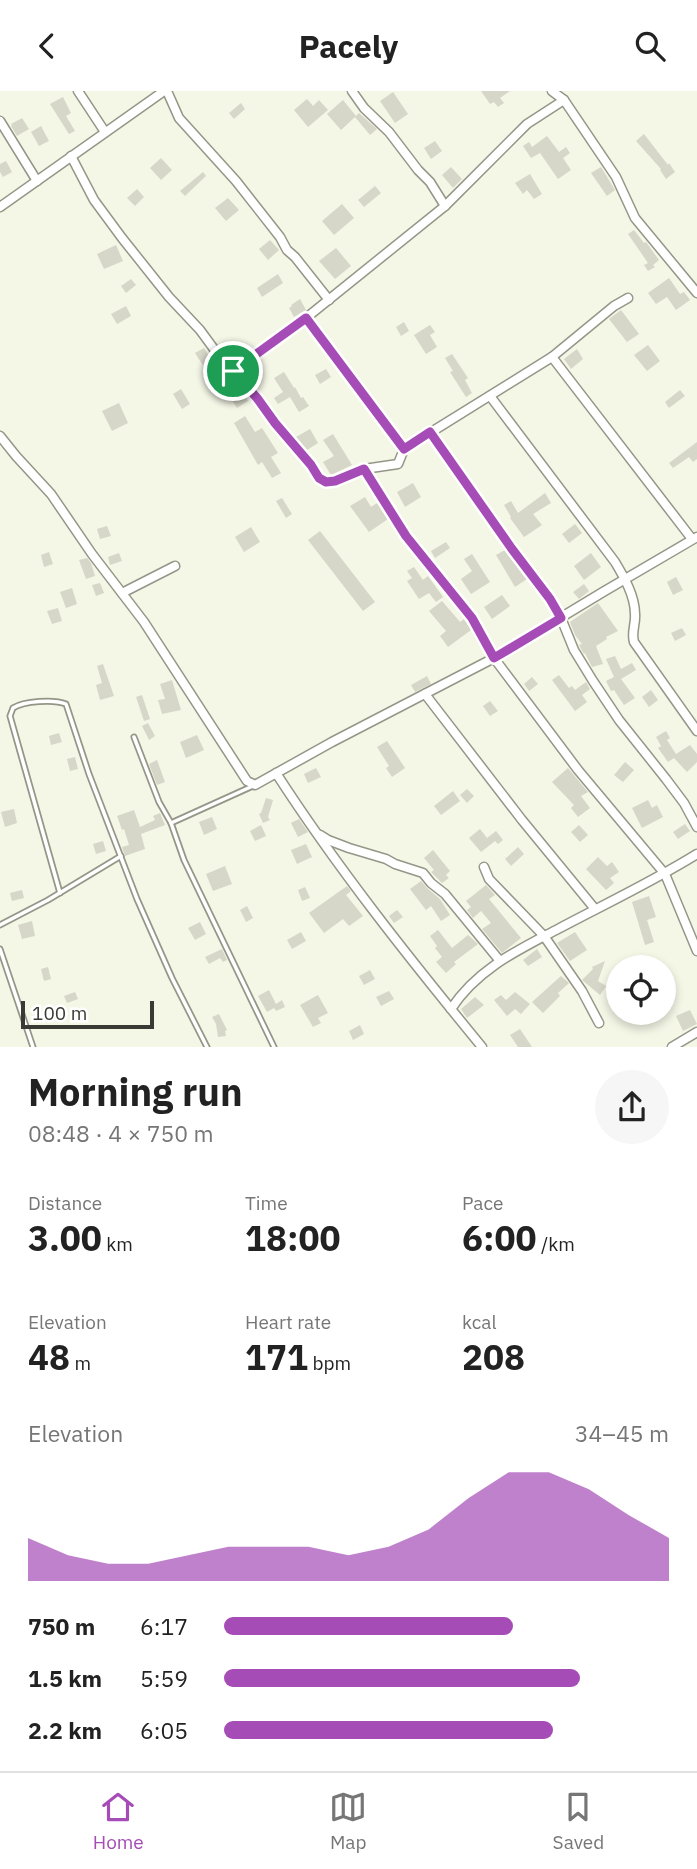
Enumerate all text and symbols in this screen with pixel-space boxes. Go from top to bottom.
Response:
text: Pacely [299,25,398,67]
icon: back [28,27,66,65]
icon: search [631,27,669,65]
pin [203,341,263,401]
icon: arrive [214,352,252,390]
map controls [606,955,676,1025]
button: locate [606,955,676,1025]
scale bar [21,997,154,1029]
text: 100 m [32,1001,87,1025]
text: Morning run [28,1067,243,1116]
button: share [595,1070,669,1144]
text: 08:48 · 4 × 750 m [28,1118,214,1148]
text: Distance [28,1191,102,1215]
text: Time [245,1191,288,1215]
text: Pace [462,1191,503,1215]
text: 3.00 [28,1215,102,1261]
text: 18:00 [245,1215,341,1261]
text: 6:00 [462,1215,537,1261]
text: km [102,1232,133,1256]
text: /km [537,1232,575,1256]
text: Elevation [28,1310,107,1334]
text: Heart rate [245,1310,331,1334]
text: kcal [462,1310,497,1334]
text: 48 [28,1334,70,1380]
text: 171 [245,1334,308,1380]
text: 208 [462,1334,525,1380]
text: m [70,1351,91,1375]
text: bpm [308,1351,351,1375]
text: Elevation [28,1418,123,1448]
text: 34–45 m [575,1418,669,1448]
text: 750 m [28,1611,95,1641]
text: 6:17 [140,1611,188,1641]
text: 1.5 km [28,1663,102,1693]
text: 5:59 [140,1663,188,1693]
text: 2.2 km [28,1715,102,1745]
text: 6:05 [140,1715,188,1745]
tab: Home [93,1788,144,1854]
tab: Map [329,1788,367,1854]
tab: Saved [553,1788,604,1854]

